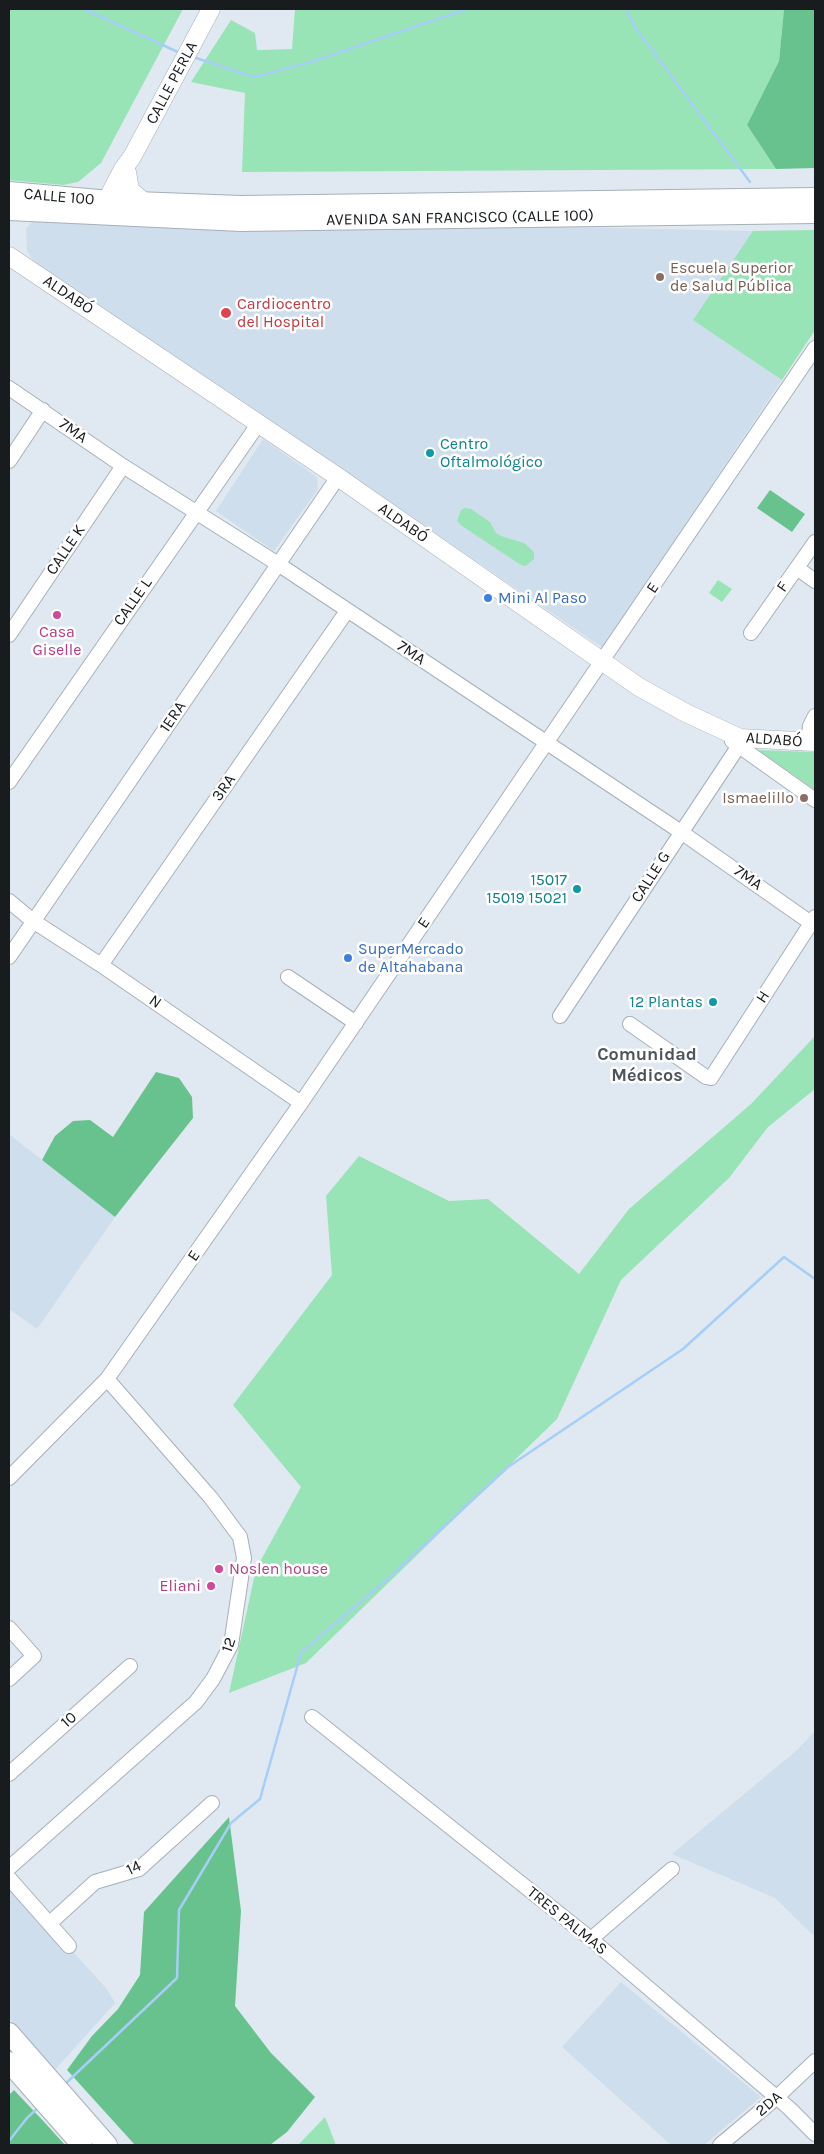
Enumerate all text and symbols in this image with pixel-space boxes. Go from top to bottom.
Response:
street label: CALLE PERLA [142,38,202,128]
street label: CALLE 100 [23,184,95,210]
street label: AVENIDA SAN FRANCISCO (CALLE 100) [326,206,594,230]
place label: Escuela Superior de Salud Pública [670,258,793,296]
street label: ALDABÓ [39,271,97,319]
marker: Escuela Superior de Salud Pública [654,271,666,283]
place label: Cardiocentro del Hospital [237,294,331,332]
marker: Cardiocentro del Hospital [219,306,233,320]
street label: 7MA [55,414,91,448]
place label: Centro Oftalmológico [440,434,543,472]
marker: Centro Oftalmológico [424,447,436,459]
street label: ALDABÓ [374,499,432,547]
street label: CALLE K [42,521,90,579]
street label: CALLE L [110,574,156,630]
street label: F [773,578,793,596]
street label: E [643,579,663,597]
place label: Mini Al Paso [498,588,587,608]
marker: Mini Al Paso [482,592,494,604]
marker: Casa Giselle [51,609,63,621]
place label: Casa Giselle [33,622,81,660]
street label: 7MA [393,637,429,669]
street label: 1ERA [156,698,190,736]
street label: ALDABÓ [745,728,803,752]
street label: 3RA [208,771,240,805]
place label: Ismaelillo [722,788,794,808]
marker: Ismaelillo [798,792,810,804]
street label: CALLE G [627,848,675,906]
street label: 7MA [730,861,766,895]
place label: 15017 15019 15021 [486,870,567,908]
marker: 15017 15019 15021 [571,883,583,895]
street label: E [414,914,434,932]
place label: SuperMercado de Altahabana [358,939,464,977]
marker: SuperMercado de Altahabana [342,952,354,964]
street label: H [752,987,774,1007]
street label: N [145,991,165,1013]
place label: 12 Plantas [630,992,703,1012]
marker: 12 Plantas [707,996,719,1008]
district label: Comunidad Médicos [597,1044,697,1086]
street label: E [184,1247,204,1265]
place label: Noslen house [229,1559,328,1579]
marker: Noslen house [213,1563,225,1575]
place label: Eliani [160,1576,201,1596]
marker: Eliani [205,1580,217,1592]
street label: 12 [218,1635,240,1655]
street label: 10 [57,1708,81,1732]
street label: 14 [123,1856,145,1880]
street label: TRES PALMAS [523,1883,611,1959]
street label: 2DA [752,2087,786,2121]

